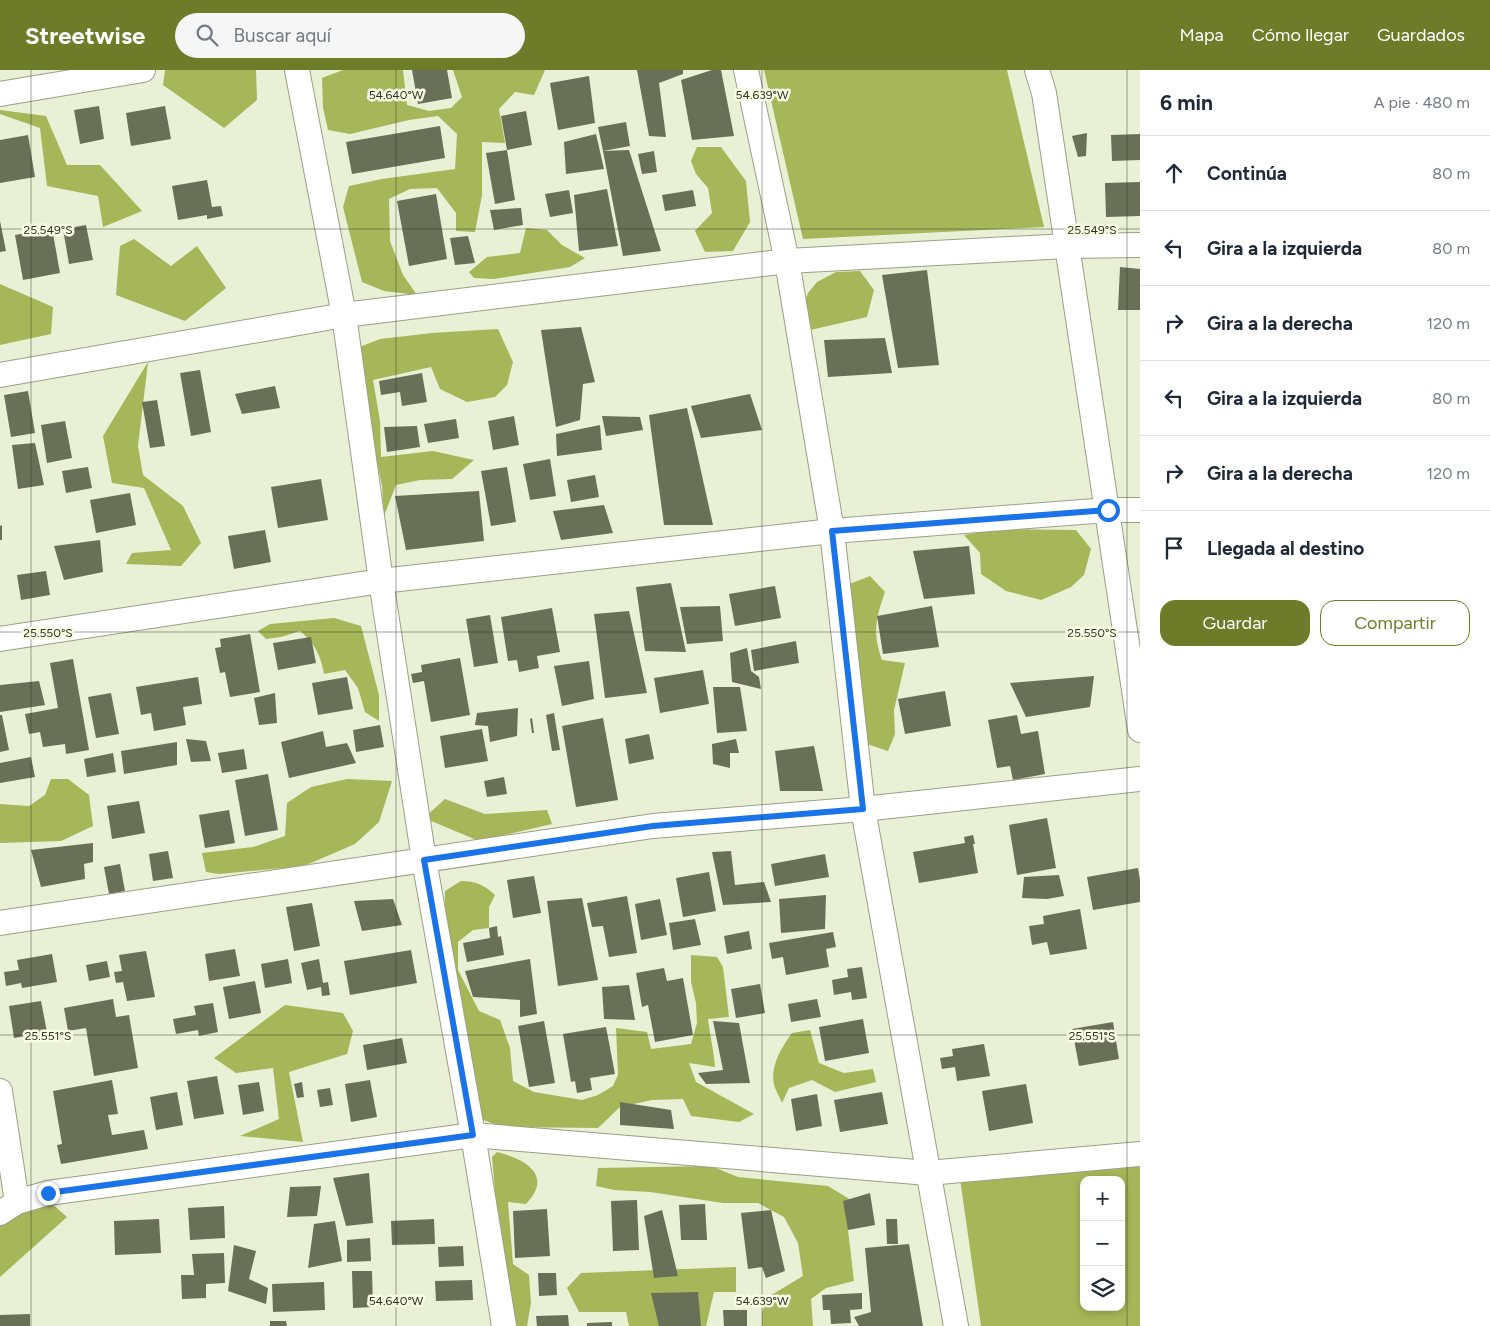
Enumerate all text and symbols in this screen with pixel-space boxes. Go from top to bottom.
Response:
search box [175,13,525,58]
text: Streetwise [25,21,145,50]
icon: search [193,21,221,49]
text: Buscar aquí [233,24,331,47]
text: Mapa [1179,24,1224,46]
text: Cómo llegar [1252,24,1349,46]
text: Guardados [1377,24,1465,46]
text: 54.640°W [369,88,424,102]
text: 54.639°W [736,88,789,102]
text: 6 min [1160,90,1213,115]
text: A pie · 480 m [1374,93,1470,112]
icon: ahead [1160,159,1188,187]
text: Continúa [1207,162,1287,185]
text: 80 m [1432,164,1470,183]
text: 25.549°S [23,223,73,237]
text: 25.549°S [1067,223,1117,237]
icon: left [1160,234,1188,262]
text: Gira a la izquierda [1207,237,1362,260]
text: 80 m [1432,239,1470,258]
icon: right [1160,309,1188,337]
text: Gira a la derecha [1207,312,1353,335]
text: 120 m [1427,314,1470,333]
icon: left [1160,384,1188,412]
text: Gira a la izquierda [1207,387,1362,410]
text: 80 m [1432,389,1470,408]
icon: right [1160,459,1188,487]
text: Gira a la derecha [1207,462,1353,485]
text: 120 m [1427,464,1470,483]
route start [1097,499,1120,522]
icon: arrive [1160,534,1188,562]
text: Llegada al destino [1207,537,1364,560]
button: Guardar [1160,600,1310,646]
button: Compartir [1320,600,1470,646]
text: 25.550°S [23,626,73,640]
text: 25.550°S [1067,626,1117,640]
text: 25.551°S [25,1029,71,1043]
text: 25.551°S [1069,1029,1115,1043]
map controls [1080,1176,1125,1311]
button: + [1080,1176,1125,1221]
route end [37,1182,60,1205]
button: − [1080,1221,1125,1266]
button: layers [1080,1266,1125,1311]
text: 54.640°W [369,1294,424,1308]
text: 54.639°W [736,1294,789,1308]

